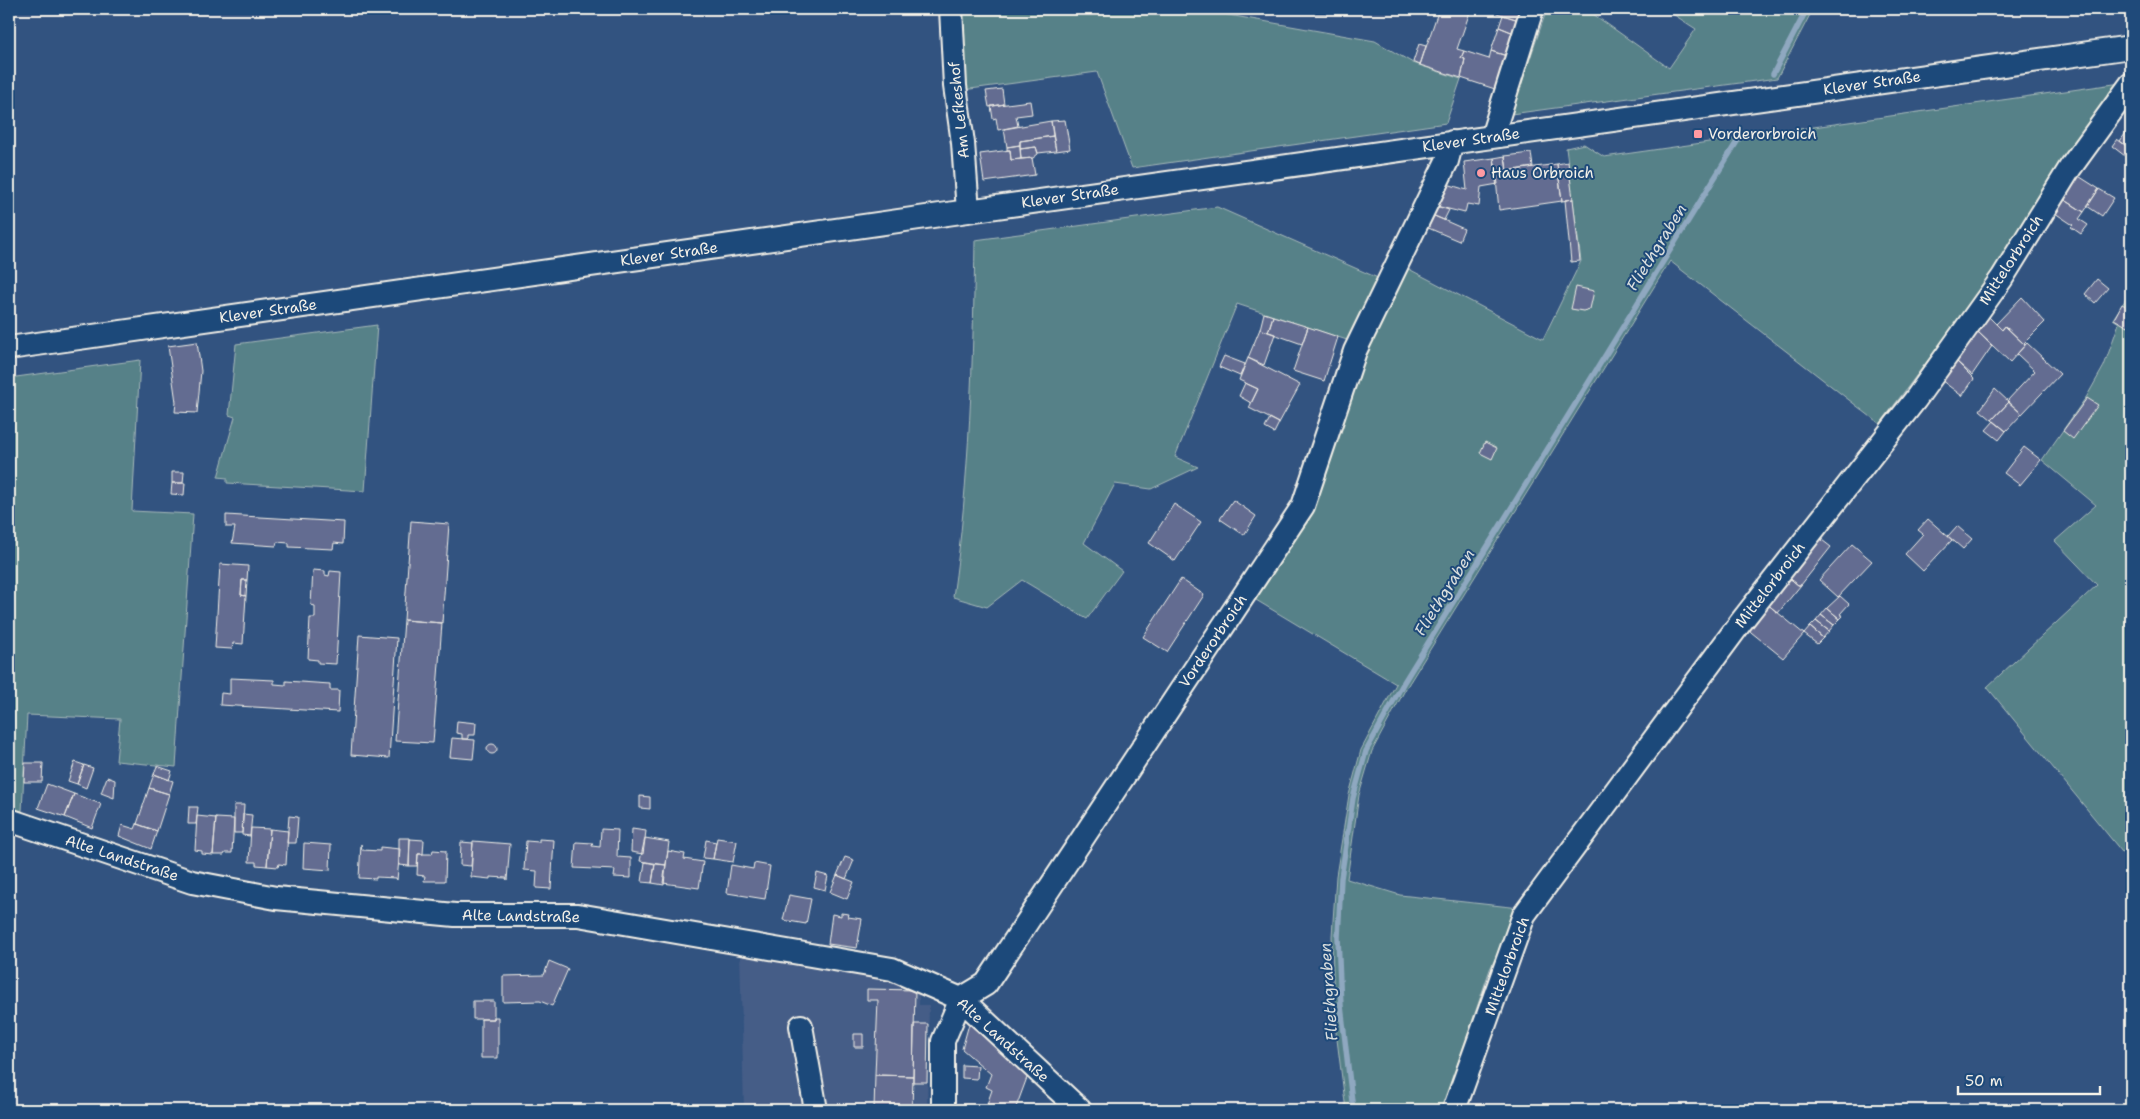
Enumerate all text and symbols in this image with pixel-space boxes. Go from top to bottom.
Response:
street label: Am Lefkeshof [944,60,974,160]
street label: Klever Straße [1822,66,1922,100]
street label: Klever Straße [1421,123,1521,157]
place label: Vorderorbroich [1708,124,1817,144]
marker: Vorderorbroich [1692,128,1704,140]
place label: Haus Orbroich [1491,163,1594,183]
marker: Haus Orbroich [1475,167,1487,179]
street label: Klever Straße [1020,179,1120,213]
water label: Fliethgraben [1621,200,1691,295]
street label: Mittelorbroich [1974,211,2048,309]
street label: Klever Straße [619,237,719,271]
street label: Klever Straße [218,294,318,328]
street label: Mittelorbroich [1730,538,1810,632]
water label: Fliethgraben [1409,545,1479,640]
street label: Vorderorbroich [1174,590,1252,692]
street label: Alte Landstraße [63,830,181,886]
street label: Alte Landstraße [462,905,580,927]
street label: Mittelorbroich [1480,914,1534,1018]
water label: Fliethgraben [1315,942,1342,1042]
street label: Alte Landstraße [952,993,1054,1087]
scale bar [1958,1064,2100,1096]
text: 50 m [1965,1071,2003,1091]

